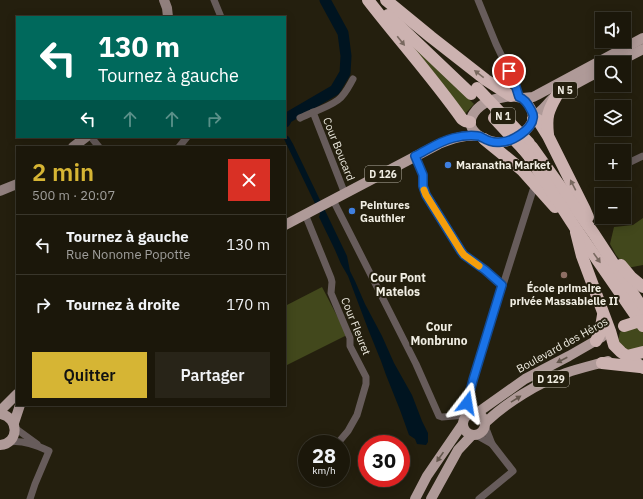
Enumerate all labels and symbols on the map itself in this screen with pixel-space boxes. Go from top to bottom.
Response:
one-way arrow [397,36,406,47]
pin [492,54,526,88]
one-way arrow [473,70,484,79]
road number: N 5 [553,82,577,98]
road number: N 1 [491,108,515,124]
street label: Cour Boucard [320,115,358,183]
place label: Maranatha Market [456,158,550,172]
marker: Maranatha Market [443,160,453,170]
road number: D 126 [365,166,401,182]
one-way arrow [569,179,576,191]
place label: Peintures Gauthier [360,198,410,225]
marker: Peintures Gauthier [347,206,357,216]
one-way arrow [593,252,601,263]
district label: Cour Pont Matelos [370,270,426,299]
marker: École primaire privée Massabielle II [559,270,569,280]
place label: École primaire privée Massabielle II [510,280,618,308]
street label: Cour Fleuret [338,295,374,357]
street label: Boulevard des Héros [514,314,610,376]
district label: Cour Monbruno [411,319,468,348]
one-way arrow [557,357,568,363]
road number: D 129 [533,371,569,387]
position arrow [446,382,488,424]
one-way arrow [511,395,521,403]
speed limit sign: 30 [358,435,410,487]
one-way arrow [436,452,444,462]

